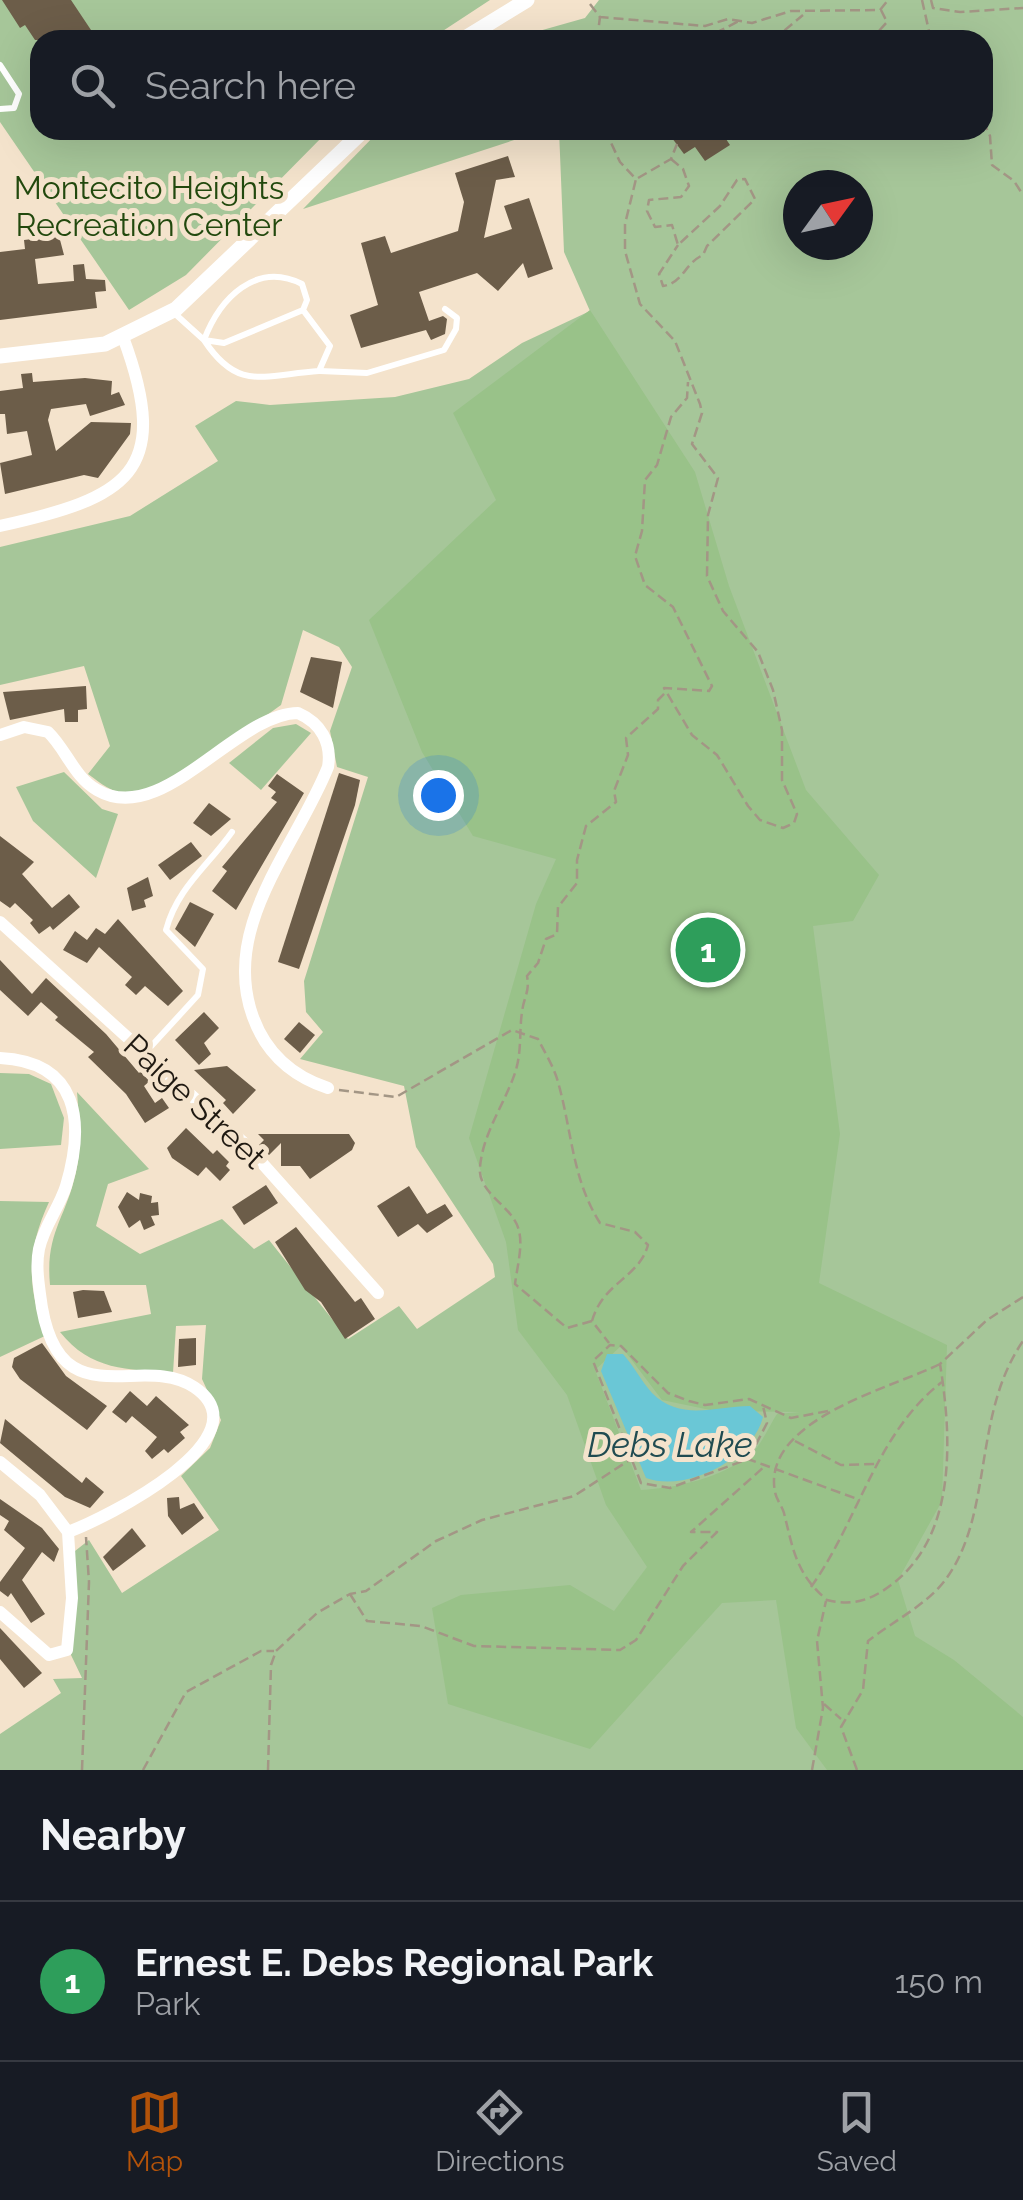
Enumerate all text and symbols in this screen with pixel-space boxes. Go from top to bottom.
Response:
search box [30,30,993,140]
icon: search [65,58,120,113]
text: Search here [145,63,356,108]
park label: Montecito Heights Recreation Center [14,169,284,243]
north arrow [783,170,873,260]
your location [413,770,464,821]
pin: 1 [676,912,740,988]
street label: Paige Street [117,1026,273,1176]
water label: Debs Lake [587,1424,753,1465]
text: Nearby [40,1811,186,1860]
text: Ernest E. Debs Regional Park [135,1940,653,1985]
text: 1 [65,1963,80,2000]
text: 150 m [895,1963,983,2000]
text: Park [135,1985,200,2022]
tab: Map [126,2085,183,2178]
tab: Directions [435,2085,565,2178]
tab: Saved [817,2085,897,2178]

